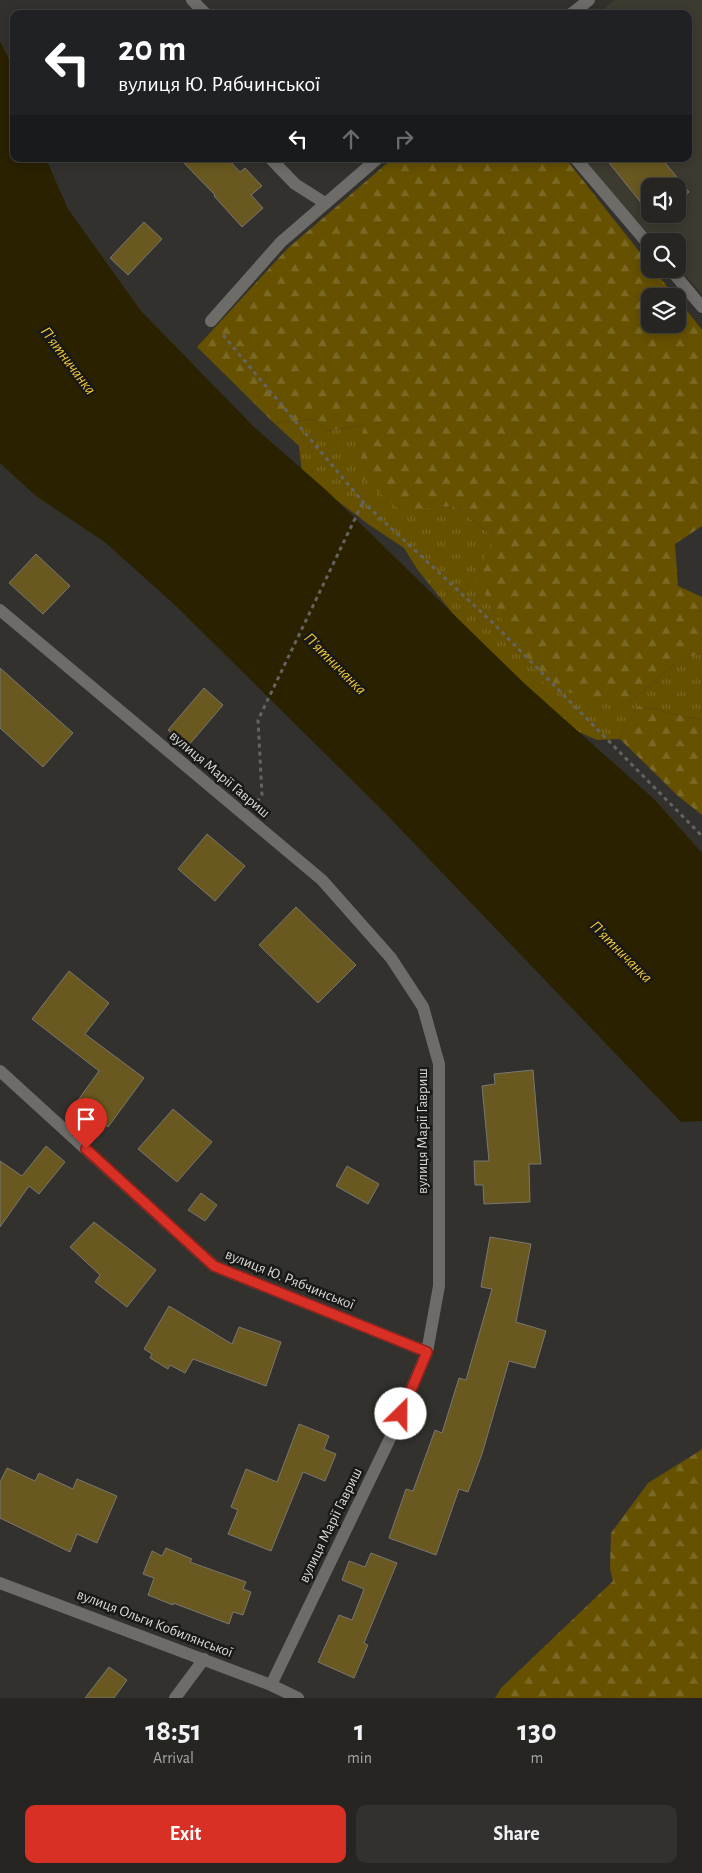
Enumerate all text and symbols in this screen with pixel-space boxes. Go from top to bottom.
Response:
icon: left [35,30,100,95]
text: 20 m [118,32,186,67]
text: вулиця Ю. Рябчинської [118,73,320,95]
icon: left [284,125,312,153]
icon: ahead [337,125,365,153]
icon: right [390,125,418,153]
map controls [641,178,686,333]
button: sound [641,178,686,223]
button: search [641,233,686,278]
button: layers [641,288,686,333]
water label: П'ятничанка [38,324,99,398]
water label: П'ятничанка [301,630,369,698]
street label: вулиця Марії Гавриш [167,728,273,821]
water label: П'ятничанка [587,918,655,986]
street label: вулиця Марії Гавриш [415,1068,430,1194]
pin [65,1098,107,1149]
icon: arrive [72,1105,100,1133]
street label: вулиця Ю. Рябчинської [223,1247,357,1312]
position arrow [374,1387,426,1439]
street label: вулиця Марії Гавриш [296,1465,365,1585]
street label: вулиця Ольги Кобилянської [75,1587,235,1660]
text: 18:51 [145,1716,202,1746]
text: 1 [354,1716,365,1746]
text: 130 [517,1716,557,1746]
text: Arrival [153,1750,194,1766]
text: min [347,1750,372,1766]
text: m [531,1750,543,1766]
button: Exit [25,1805,346,1863]
button: Share [356,1805,677,1863]

